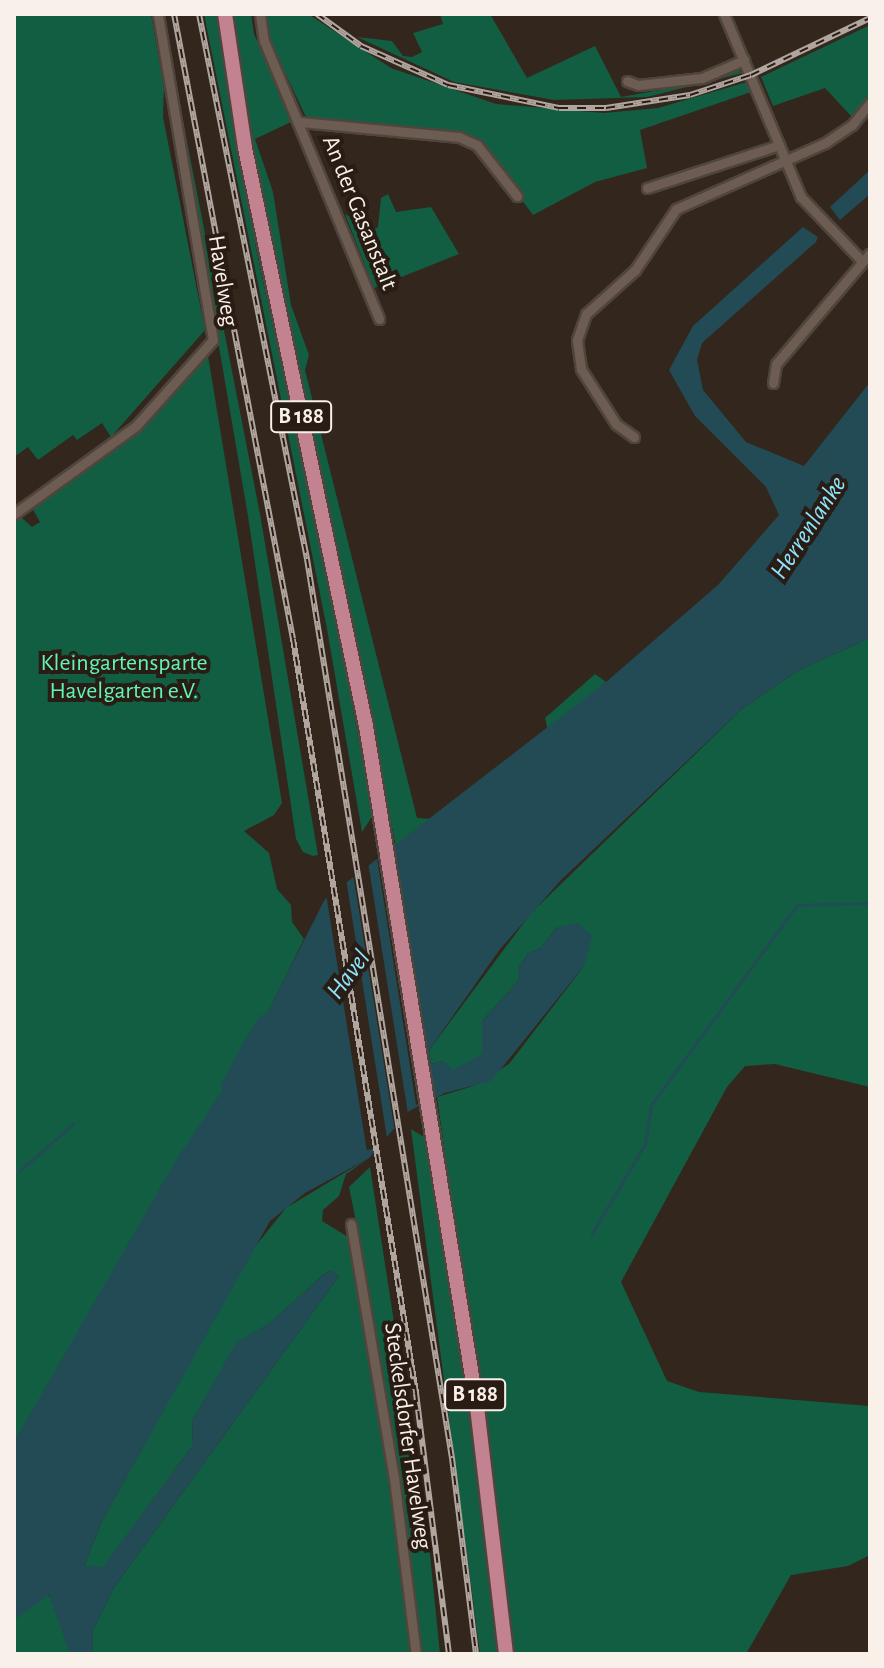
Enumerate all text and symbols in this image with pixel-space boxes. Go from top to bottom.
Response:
street label: An der Gasanstalt [315,132,403,294]
street label: Havelweg [201,233,243,329]
road number: B 188 [269,399,333,435]
water label: Herrenlanke [764,471,854,585]
park label: Kleingartensparte Havelgarten e.V. [40,650,208,706]
water label: Havel [320,944,378,1006]
street label: Steckelsdorfer Havelweg [377,1321,437,1551]
road number: B 188 [443,1377,507,1413]

